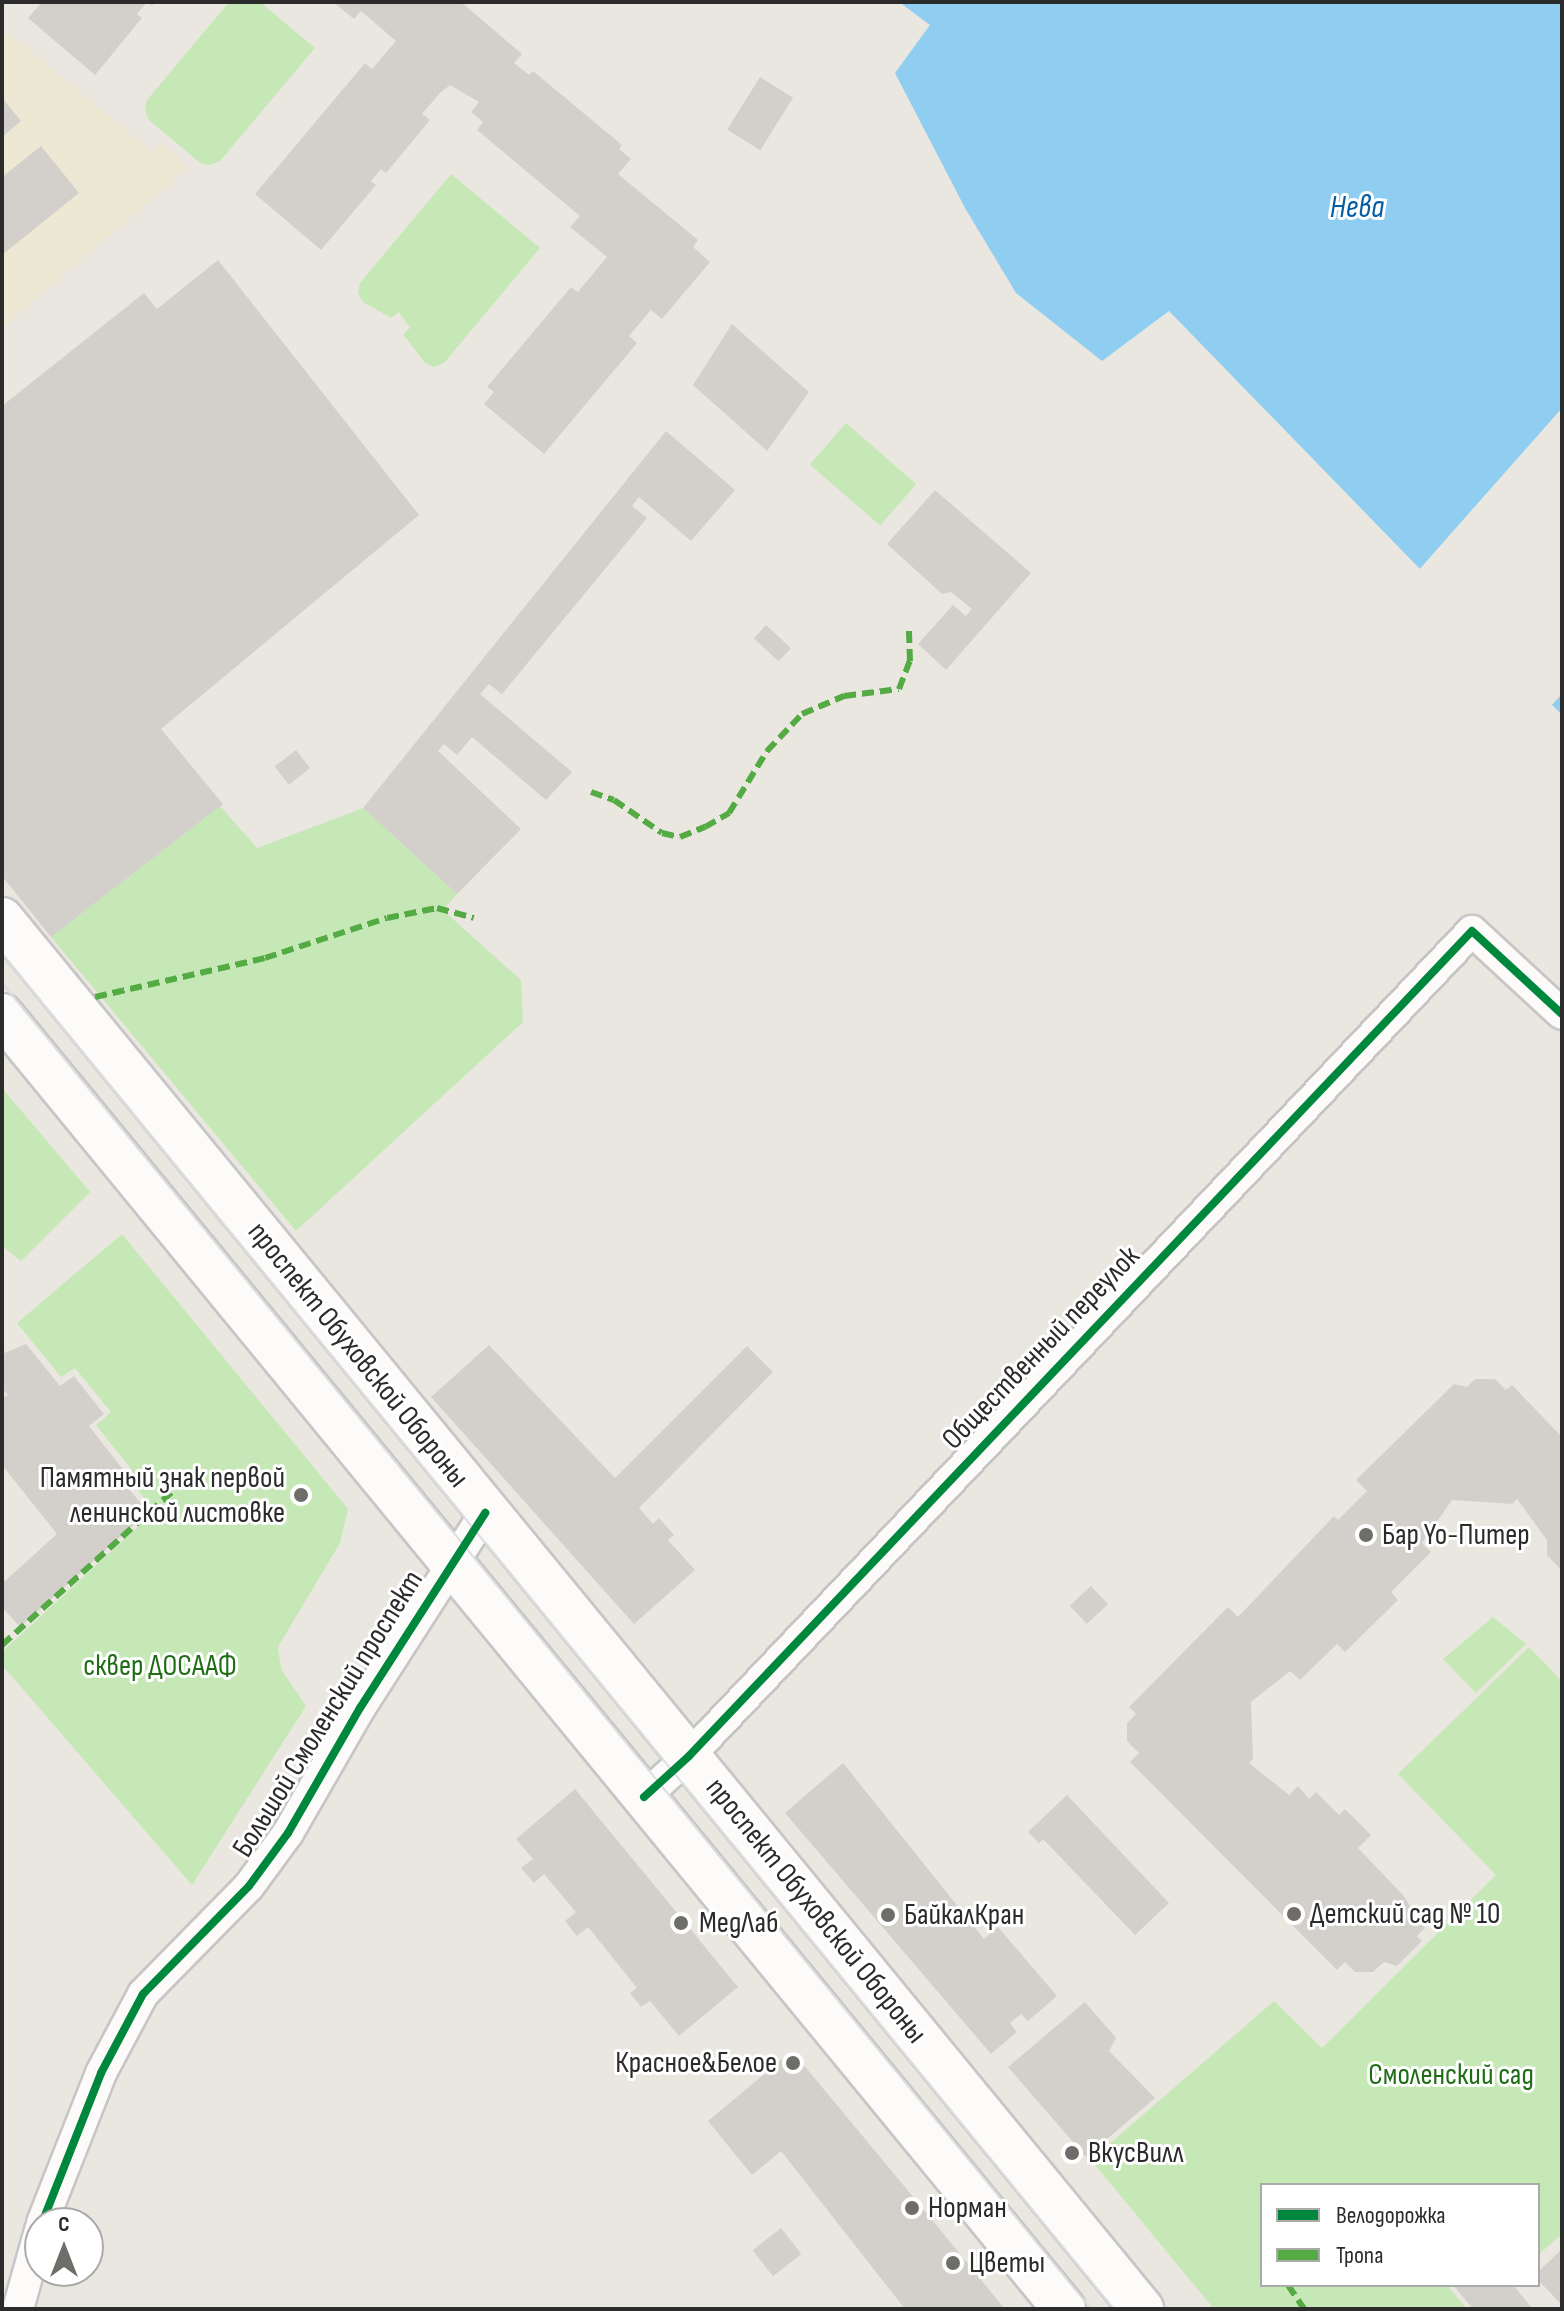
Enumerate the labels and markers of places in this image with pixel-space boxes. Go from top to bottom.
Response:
place label: Памятный знак первой ленинской листовке [40,1460,285,1530]
marker: Памятный знак первой ленинской листовке [292,1486,310,1504]
place label: Бар Yo-Питер [1382,1517,1530,1553]
marker: Бар Yo-Питер [1357,1526,1375,1544]
place label: Детский сад № 10 [1310,1896,1500,1932]
place label: БайкалКран [904,1897,1024,1933]
place label: МедЛаб [699,1905,778,1941]
marker: Детский сад № 10 [1285,1905,1303,1923]
marker: БайкалКран [879,1906,897,1924]
marker: МедЛаб [670,1912,692,1934]
place label: Красное&Белое [615,2045,777,2081]
marker: Красное&Белое [784,2054,802,2072]
place label: ВкусВилл [1088,2135,1184,2171]
marker: ВкусВилл [1063,2144,1081,2162]
place label: Норман [928,2190,1007,2226]
marker: Норман [903,2199,921,2217]
place label: Цветы [969,2245,1045,2281]
marker: Цветы [944,2254,962,2272]

